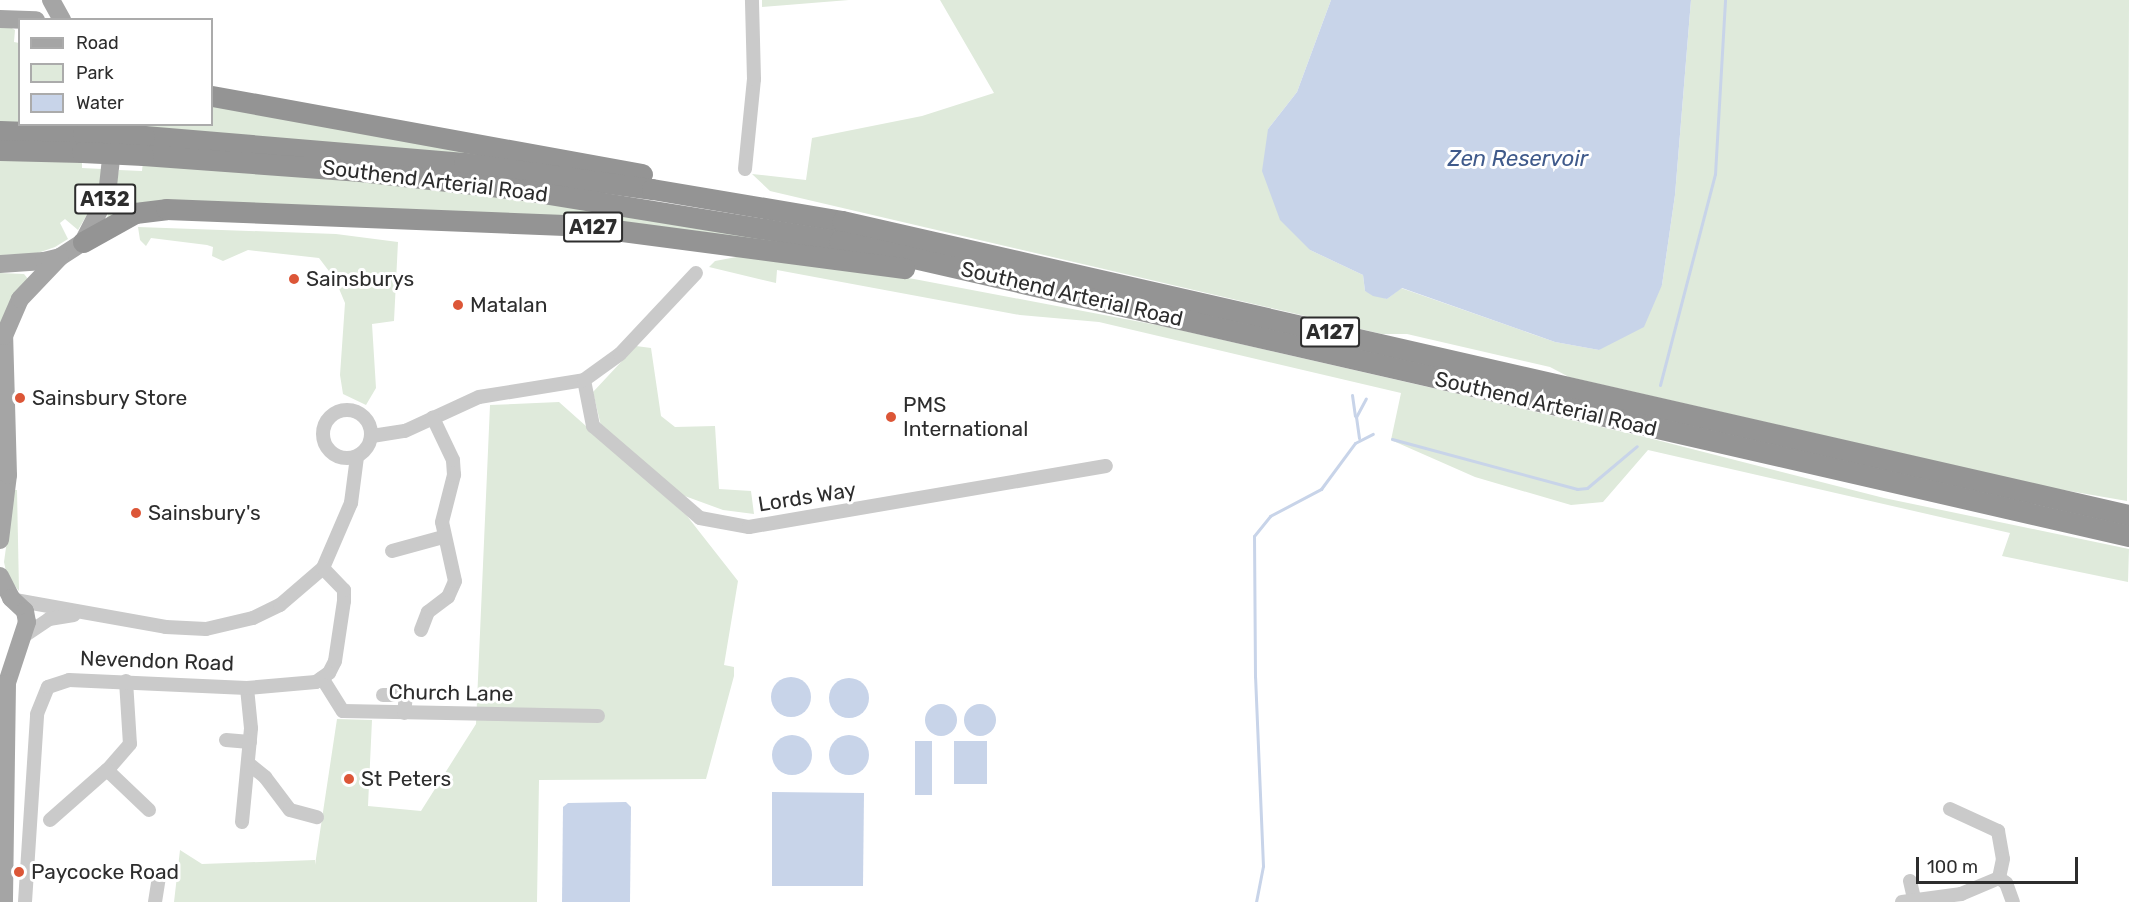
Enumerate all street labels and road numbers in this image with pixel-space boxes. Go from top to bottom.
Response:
street label: Southend Arterial Road [321,155,549,207]
road number: A132 [74,182,136,216]
road number: A127 [563,210,623,244]
street label: Southend Arterial Road [958,256,1186,332]
road number: A127 [1300,315,1360,349]
street label: Southend Arterial Road [1432,366,1660,442]
street label: Lords Way [756,477,858,517]
street label: Nevendon Road [80,646,234,676]
street label: Church Lane [388,679,514,707]

